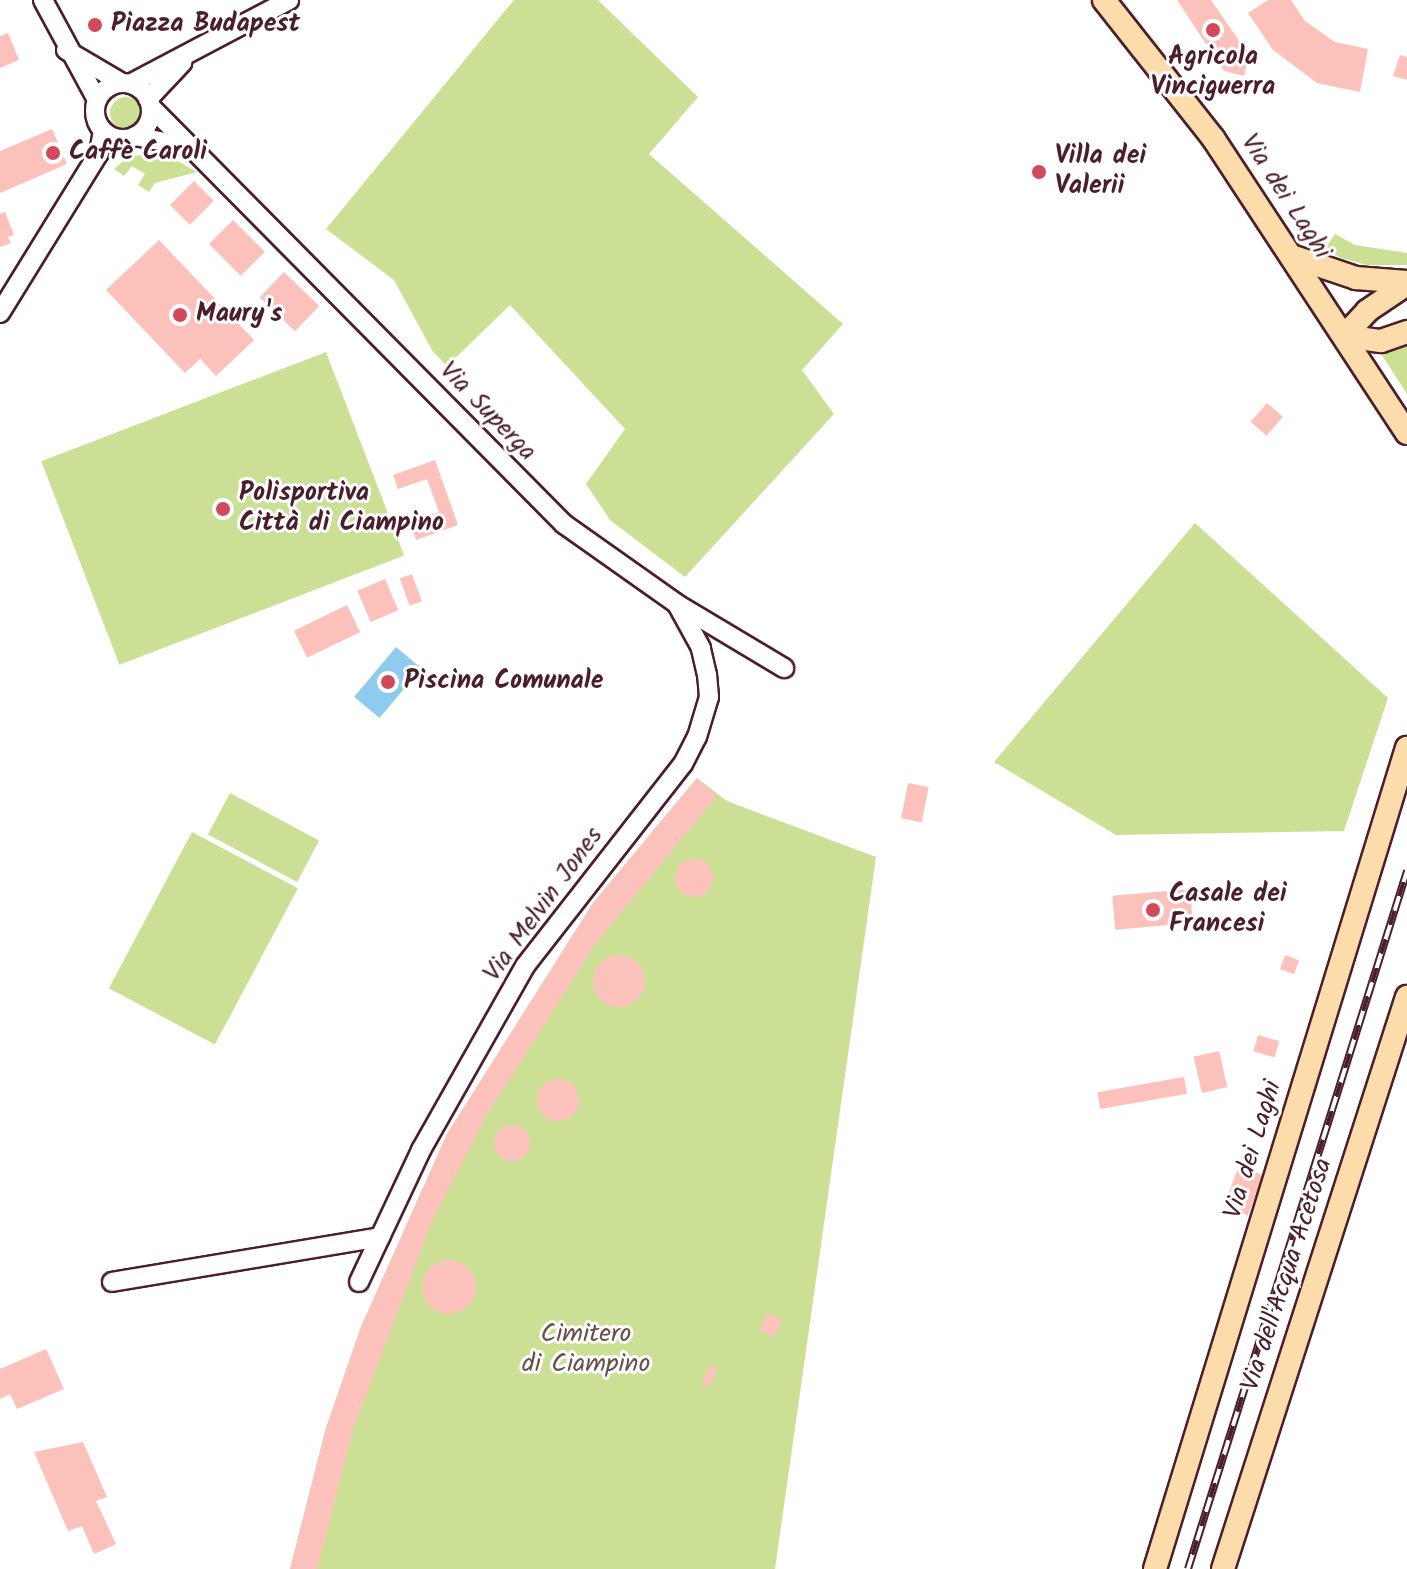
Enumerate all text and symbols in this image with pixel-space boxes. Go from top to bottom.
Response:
place label: Piazza Budapest [111,9,300,41]
marker: Piazza Budapest [86,16,104,34]
marker: Agricola Vinciguerra [1204,21,1222,39]
place label: Agricola Vinciguerra [1151,42,1275,104]
street label: Via dei Laghi [1233,129,1337,265]
place label: Caffè Caroli [69,137,207,169]
place label: Villa dei Valerii [1055,141,1146,202]
marker: Caffè Caroli [44,144,62,162]
marker: Villa dei Valerii [1030,163,1048,181]
place label: Maury's [196,299,282,331]
marker: Maury's [171,306,189,324]
street label: Via Superga [432,356,542,468]
place label: Polisportiva Città di Ciampino [239,478,444,540]
marker: Polisportiva Città di Ciampino [214,500,232,518]
place label: Piscina Comunale [404,666,603,698]
marker: Piscina Comunale [379,673,397,691]
street label: Via Melvin Jones [478,822,610,988]
place label: Casale dei Francesi [1169,879,1287,940]
marker: Casale dei Francesi [1144,901,1162,919]
street label: Via dei Laghi [1218,1077,1290,1223]
street label: Via dell'Acqua Acetosa [1236,1155,1340,1395]
park label: Cimitero di Ciampino [522,1319,650,1380]

